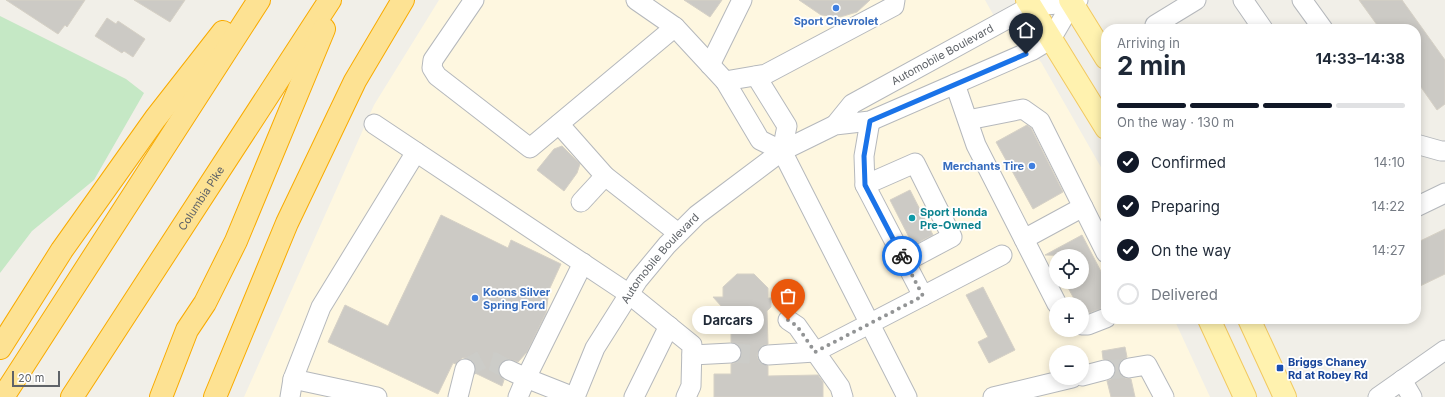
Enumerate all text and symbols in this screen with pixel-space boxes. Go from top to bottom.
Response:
marker: Sport Chevrolet [831,3,841,13]
pin [1009,13,1043,54]
place label: Sport Chevrolet [794,14,878,28]
icon: home [1015,19,1037,41]
street label: Automobile Boulevard [889,21,996,88]
text: Arriving in [1117,35,1180,51]
text: 14:33–14:38 [1315,49,1405,68]
text: 2 min [1117,50,1187,81]
text: On the way · 130 m [1117,114,1234,130]
icon: check [1117,151,1139,173]
text: Confirmed [1151,153,1226,172]
text: 14:10 [1374,154,1405,170]
place label: Merchants Tire [943,159,1024,173]
marker: Merchants Tire [1027,161,1037,171]
street label: Columbia Pike [175,163,227,233]
icon: check [1117,195,1139,217]
text: Preparing [1151,197,1220,216]
text: 14:22 [1372,198,1405,214]
place label: Sport Honda Pre-Owned [920,205,987,232]
street label: Automobile Boulevard [618,210,702,306]
marker: Sport Honda Pre-Owned [907,213,917,223]
courier [882,236,922,276]
icon: check [1117,239,1139,261]
text: On the way [1151,241,1231,260]
text: 14:27 [1372,242,1405,258]
icon: bike [891,245,913,267]
map controls [1049,249,1089,385]
button: locate [1049,249,1089,289]
pin [771,279,805,320]
place label: Koons Silver Spring Ford [483,285,551,312]
icon: bag [777,285,799,307]
text: Delivered [1151,285,1218,304]
marker: Koons Silver Spring Ford [470,293,480,303]
button: + [1049,297,1089,337]
callout: Darcars [692,306,764,334]
text: Darcars [703,312,753,328]
button: − [1049,345,1089,385]
place label: Briggs Chaney Rd at Robey Rd [1288,355,1368,382]
marker: Briggs Chaney Rd at Robey Rd [1275,363,1285,373]
scale bar [12,369,60,388]
text: 20 m [18,371,44,385]

